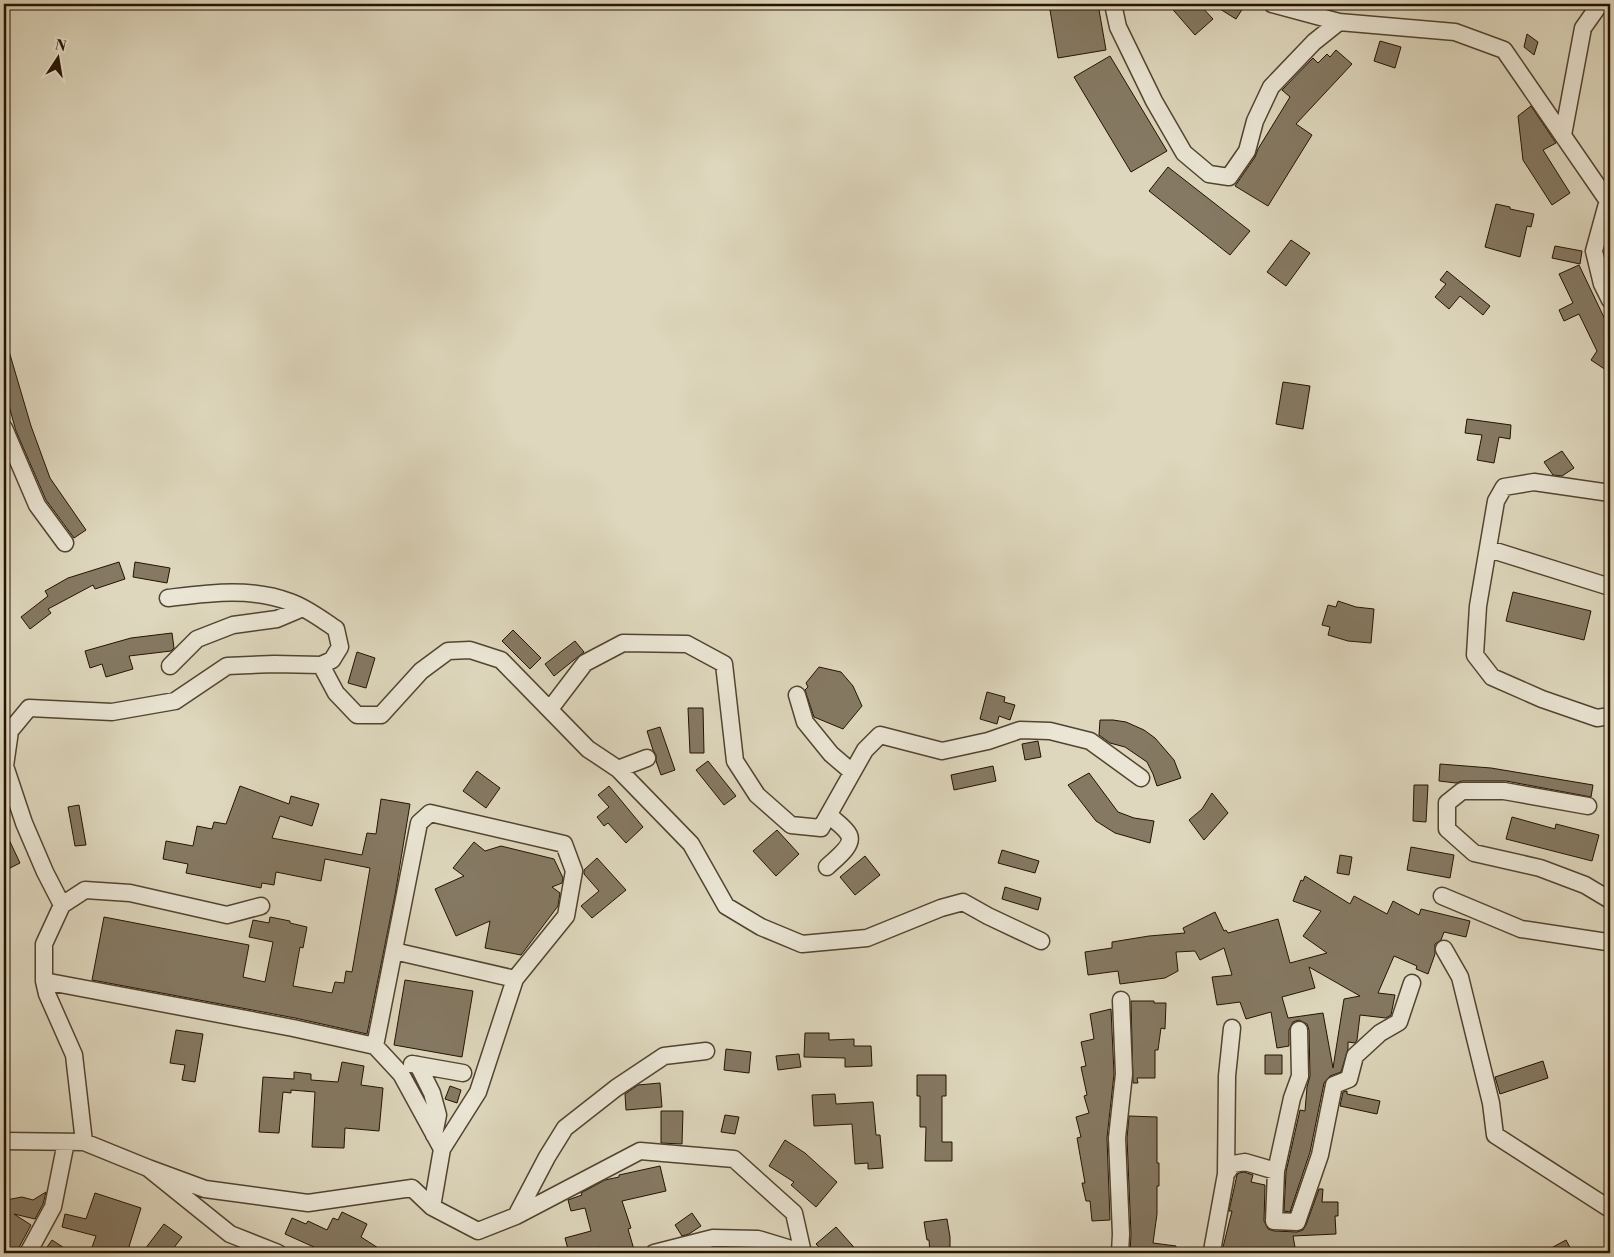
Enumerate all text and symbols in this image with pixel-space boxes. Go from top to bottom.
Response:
north arrow [32,32,82,82]
text: N [53,36,68,56]

